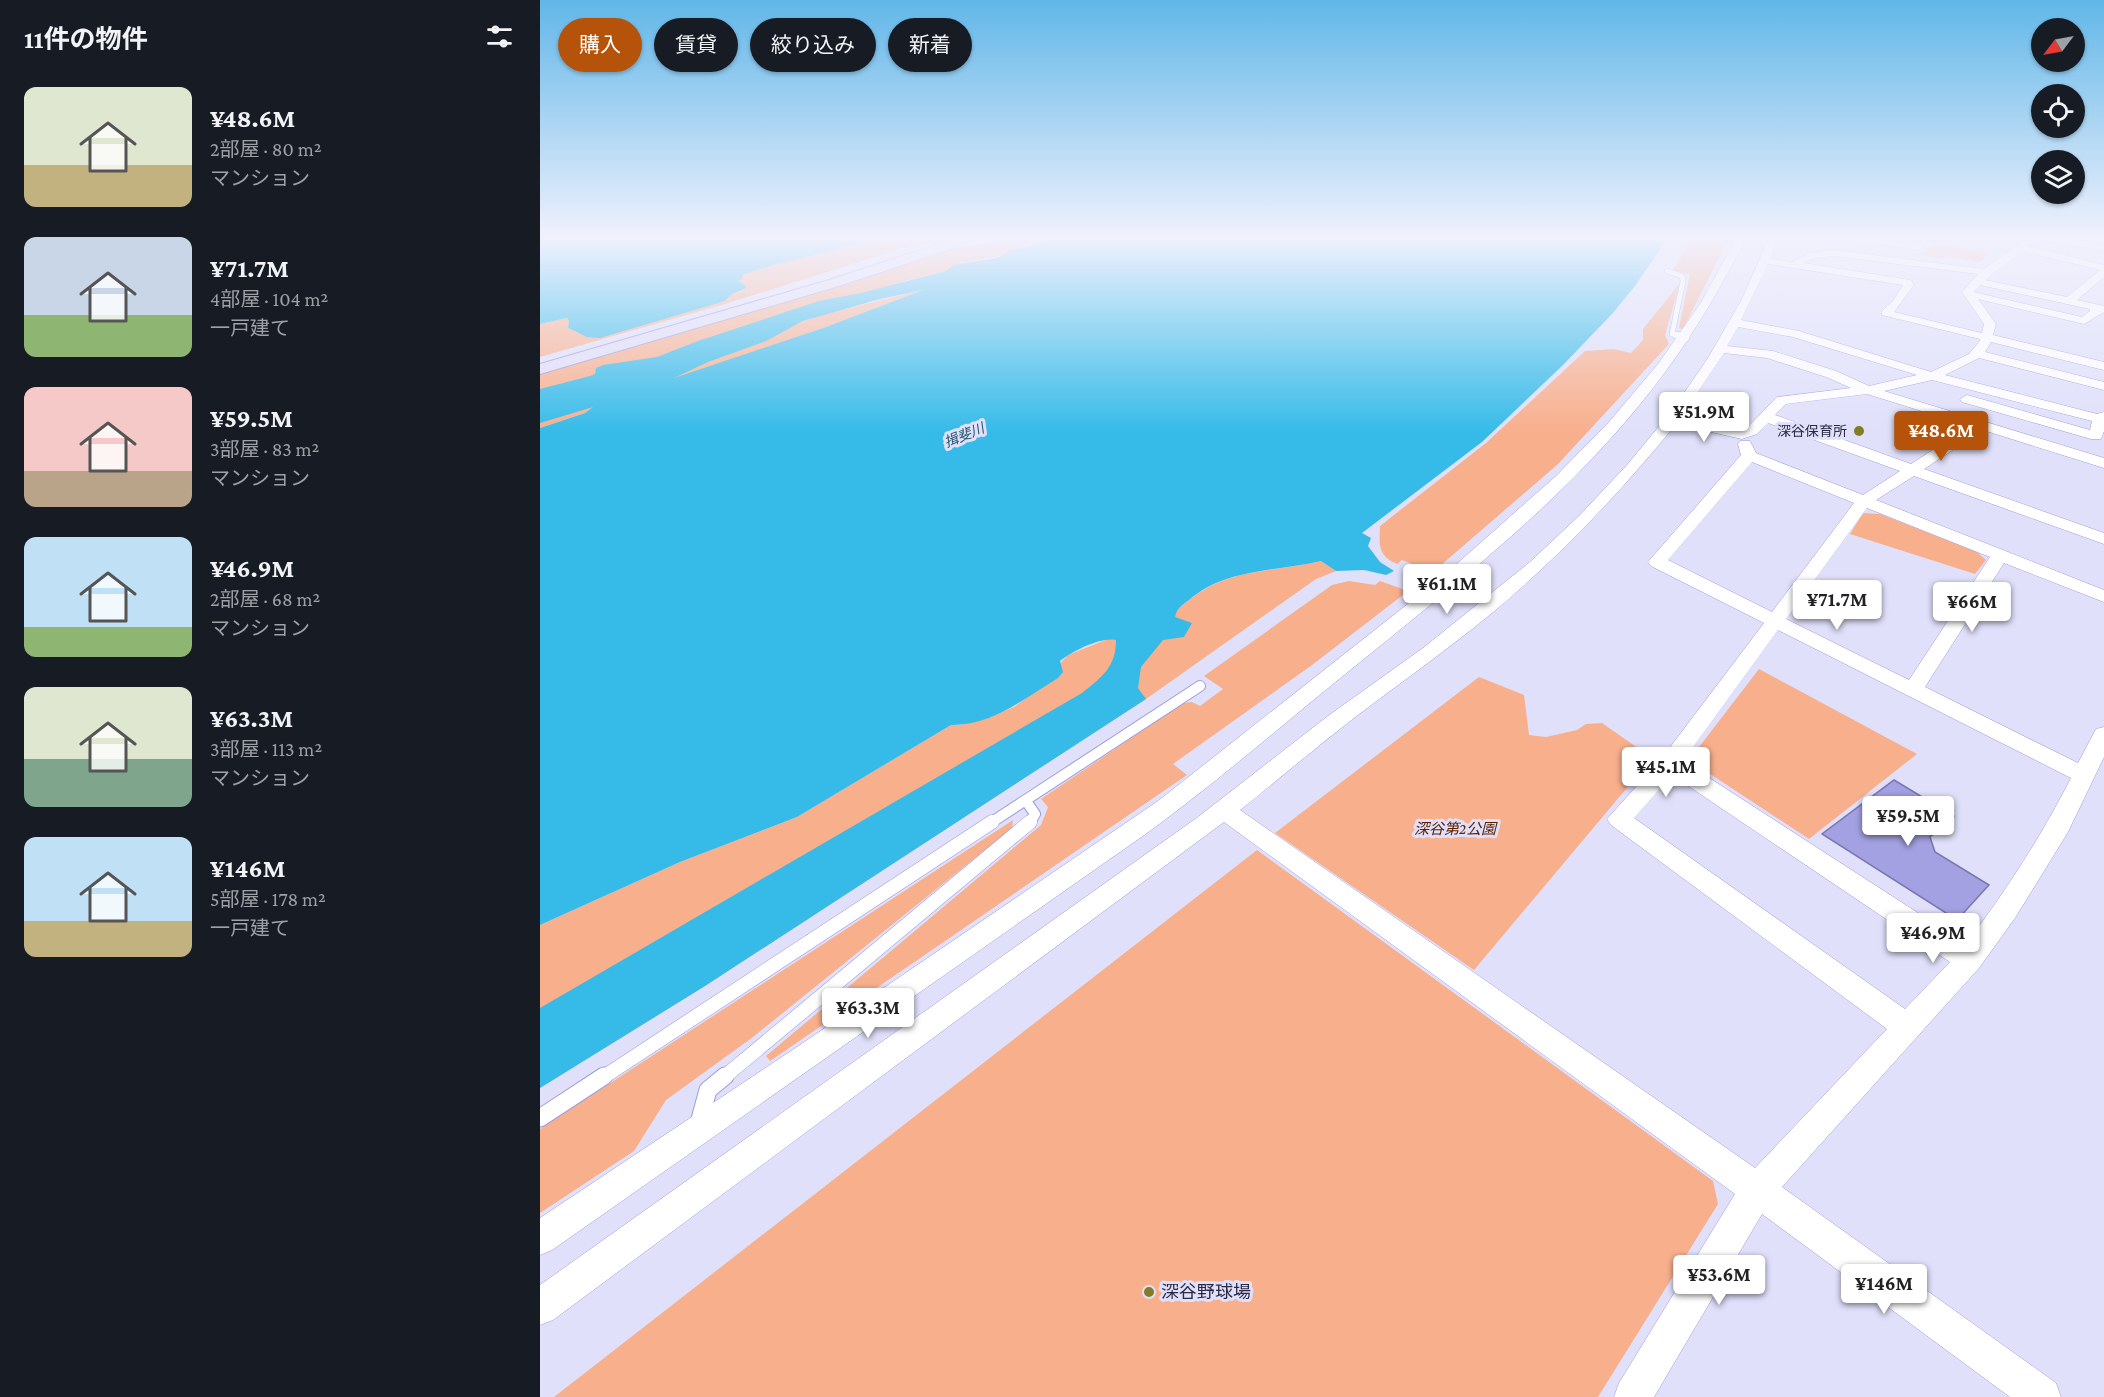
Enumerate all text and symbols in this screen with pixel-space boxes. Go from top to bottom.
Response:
chip: 購入 [558,18,642,72]
chip: 賃貸 [654,18,738,72]
chip: 絞り込み [750,18,876,72]
chip: 新着 [888,18,972,72]
north arrow [2031,18,2085,72]
map controls [2031,18,2085,204]
icon: filters [483,20,516,53]
text: 11件の物件 [24,25,147,54]
button: locate [2031,84,2085,138]
text: ¥48.6M [210,104,295,133]
icon: home [72,111,144,183]
text: 2部屋 · 80 m² [210,138,322,160]
button: layers [2031,150,2085,204]
text: マンション [210,167,310,189]
text: ¥71.7M [210,254,289,283]
icon: home [72,261,144,333]
text: 4部屋 · 104 m² [210,288,328,310]
text: 一戸建て [210,317,290,339]
pin: ¥51.9M [1655,392,1753,443]
text: ¥51.9M [1673,400,1735,422]
text: ¥59.5M [210,404,293,433]
icon: home [72,411,144,483]
pin: ¥48.6M [1892,411,1990,462]
water label: 揖斐川 [942,419,988,450]
text: ¥48.6M [1908,419,1974,441]
place label: 深谷保育所 [1777,423,1847,439]
marker: 深谷保育所 [1852,424,1866,438]
text: 3部屋 · 83 m² [210,438,319,460]
text: マンション [210,467,310,489]
text: ¥46.9M [210,554,294,583]
icon: home [72,561,144,633]
pin: ¥61.1M [1398,564,1496,615]
text: ¥61.1M [1417,572,1477,594]
pin: ¥71.7M [1788,580,1886,631]
pin: ¥66M [1936,582,2008,633]
text: 2部屋 · 68 m² [210,588,320,610]
text: ¥71.7M [1807,588,1867,610]
text: ¥66M [1947,590,1997,612]
text: マンション [210,617,310,639]
text: ¥63.3M [210,704,293,733]
icon: home [72,711,144,783]
text: 3部屋 · 113 m² [210,738,322,760]
pin: ¥45.1M [1617,747,1715,798]
text: ¥45.1M [1636,755,1696,777]
text: マンション [210,767,310,789]
pin: ¥59.5M [1859,796,1957,847]
text: ¥59.5M [1876,804,1940,826]
park label: 深谷第2公園 [1414,821,1498,837]
text: ¥146M [210,854,285,883]
icon: home [72,861,144,933]
text: 5部屋 · 178 m² [210,888,326,910]
pin: ¥46.9M [1884,913,1982,964]
text: 一戸建て [210,917,290,939]
text: ¥46.9M [1901,921,1965,943]
pin: ¥63.3M [819,988,917,1039]
text: ¥63.3M [836,996,900,1018]
pin: ¥53.6M [1670,1255,1768,1306]
text: ¥53.6M [1687,1263,1751,1285]
pin: ¥146M [1842,1264,1926,1315]
text: ¥146M [1855,1272,1913,1294]
place label: 深谷野球場 [1161,1282,1251,1302]
marker: 深谷野球場 [1142,1285,1156,1299]

